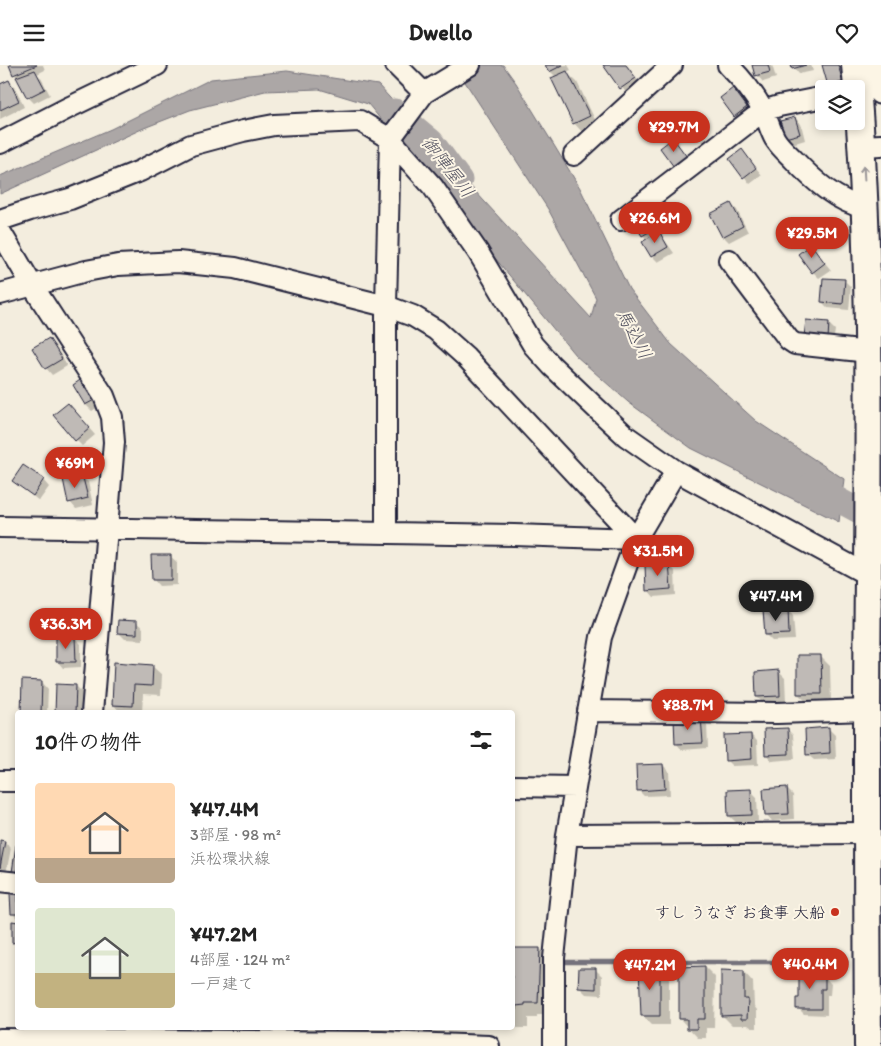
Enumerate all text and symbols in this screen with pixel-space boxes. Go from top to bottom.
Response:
icon: menu [20,19,48,47]
text: Dwello [409,19,472,46]
icon: heart [833,19,861,47]
map controls [815,80,865,130]
button: layers [815,80,865,130]
pin: ¥29.7M [633,111,715,153]
text: ¥29.7M [649,117,699,136]
water label: 御陣屋川 [417,132,479,202]
one-way arrow [859,165,868,181]
pin: ¥26.6M [614,201,696,244]
text: ¥26.6M [630,208,680,227]
pin: ¥29.5M [771,217,853,259]
text: ¥29.5M [787,223,837,242]
water label: 馬込川 [612,305,656,363]
pin: ¥69M [45,447,105,489]
text: ¥69M [56,453,94,472]
pin: ¥31.5M [617,535,699,577]
text: ¥31.5M [633,541,683,560]
pin: ¥47.4M [735,579,817,622]
text: ¥47.4M [750,586,802,605]
pin: ¥36.3M [25,607,107,650]
text: ¥36.3M [40,614,92,633]
pin: ¥88.7M [647,689,729,731]
text: ¥88.7M [663,695,713,714]
icon: filters [467,726,495,754]
text: 10件の物件 [35,729,142,754]
text: ¥47.4M [190,796,259,821]
icon: home [75,803,135,863]
text: 3部屋 · 98 m² [190,825,281,844]
text: 浜松環状線 [190,849,270,868]
place label: すし うなぎ お食事 大船 [654,903,825,922]
marker: すし うなぎ お食事 大船 [829,906,841,918]
text: ¥47.2M [190,921,258,946]
icon: home [75,928,135,988]
pin: ¥40.4M [769,947,851,990]
pin: ¥47.2M [609,949,691,991]
text: 4部屋 · 124 m² [190,950,290,969]
text: ¥40.4M [783,954,837,973]
text: ¥47.2M [624,955,676,974]
text: 一戸建て [190,974,254,993]

